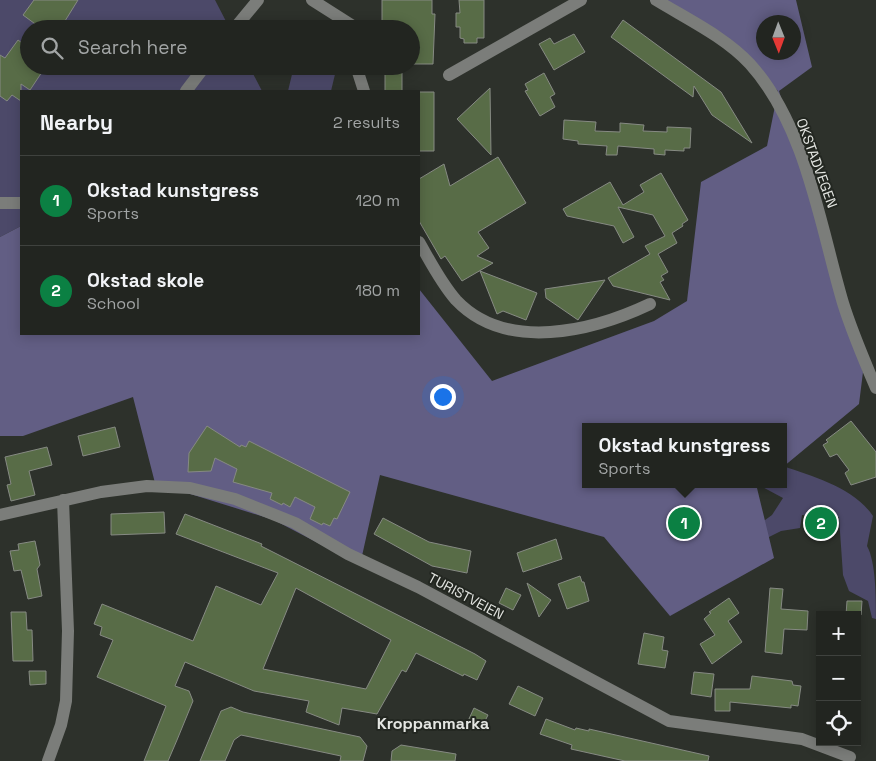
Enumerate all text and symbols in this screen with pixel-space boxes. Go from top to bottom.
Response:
north arrow [756,15,801,60]
search box [20,20,420,75]
icon: search [38,34,66,62]
text: Search here [78,35,188,60]
text: Nearby [40,109,113,136]
text: 2 results [333,112,400,133]
street label: OKSTADVEGEN [792,116,842,210]
text: Okstad kunstgress [87,178,259,203]
text: 1 [52,190,60,211]
text: 120 m [356,190,400,211]
text: Sports [87,203,139,224]
text: Okstad skole [87,268,204,293]
text: 2 [51,280,61,301]
text: 180 m [355,280,400,301]
text: School [87,293,140,314]
your location [430,384,456,410]
popup [582,423,787,488]
text: Okstad kunstgress [599,433,770,458]
text: Sports [599,458,650,479]
pin: 1 [668,504,700,542]
pin: 2 [805,504,837,542]
street label: TURISTVEIEN [425,568,507,624]
map controls [816,611,861,746]
button: + [816,611,861,656]
button: − [816,656,861,701]
button: locate [816,701,861,746]
district label: Kroppanmarka [377,713,489,734]

